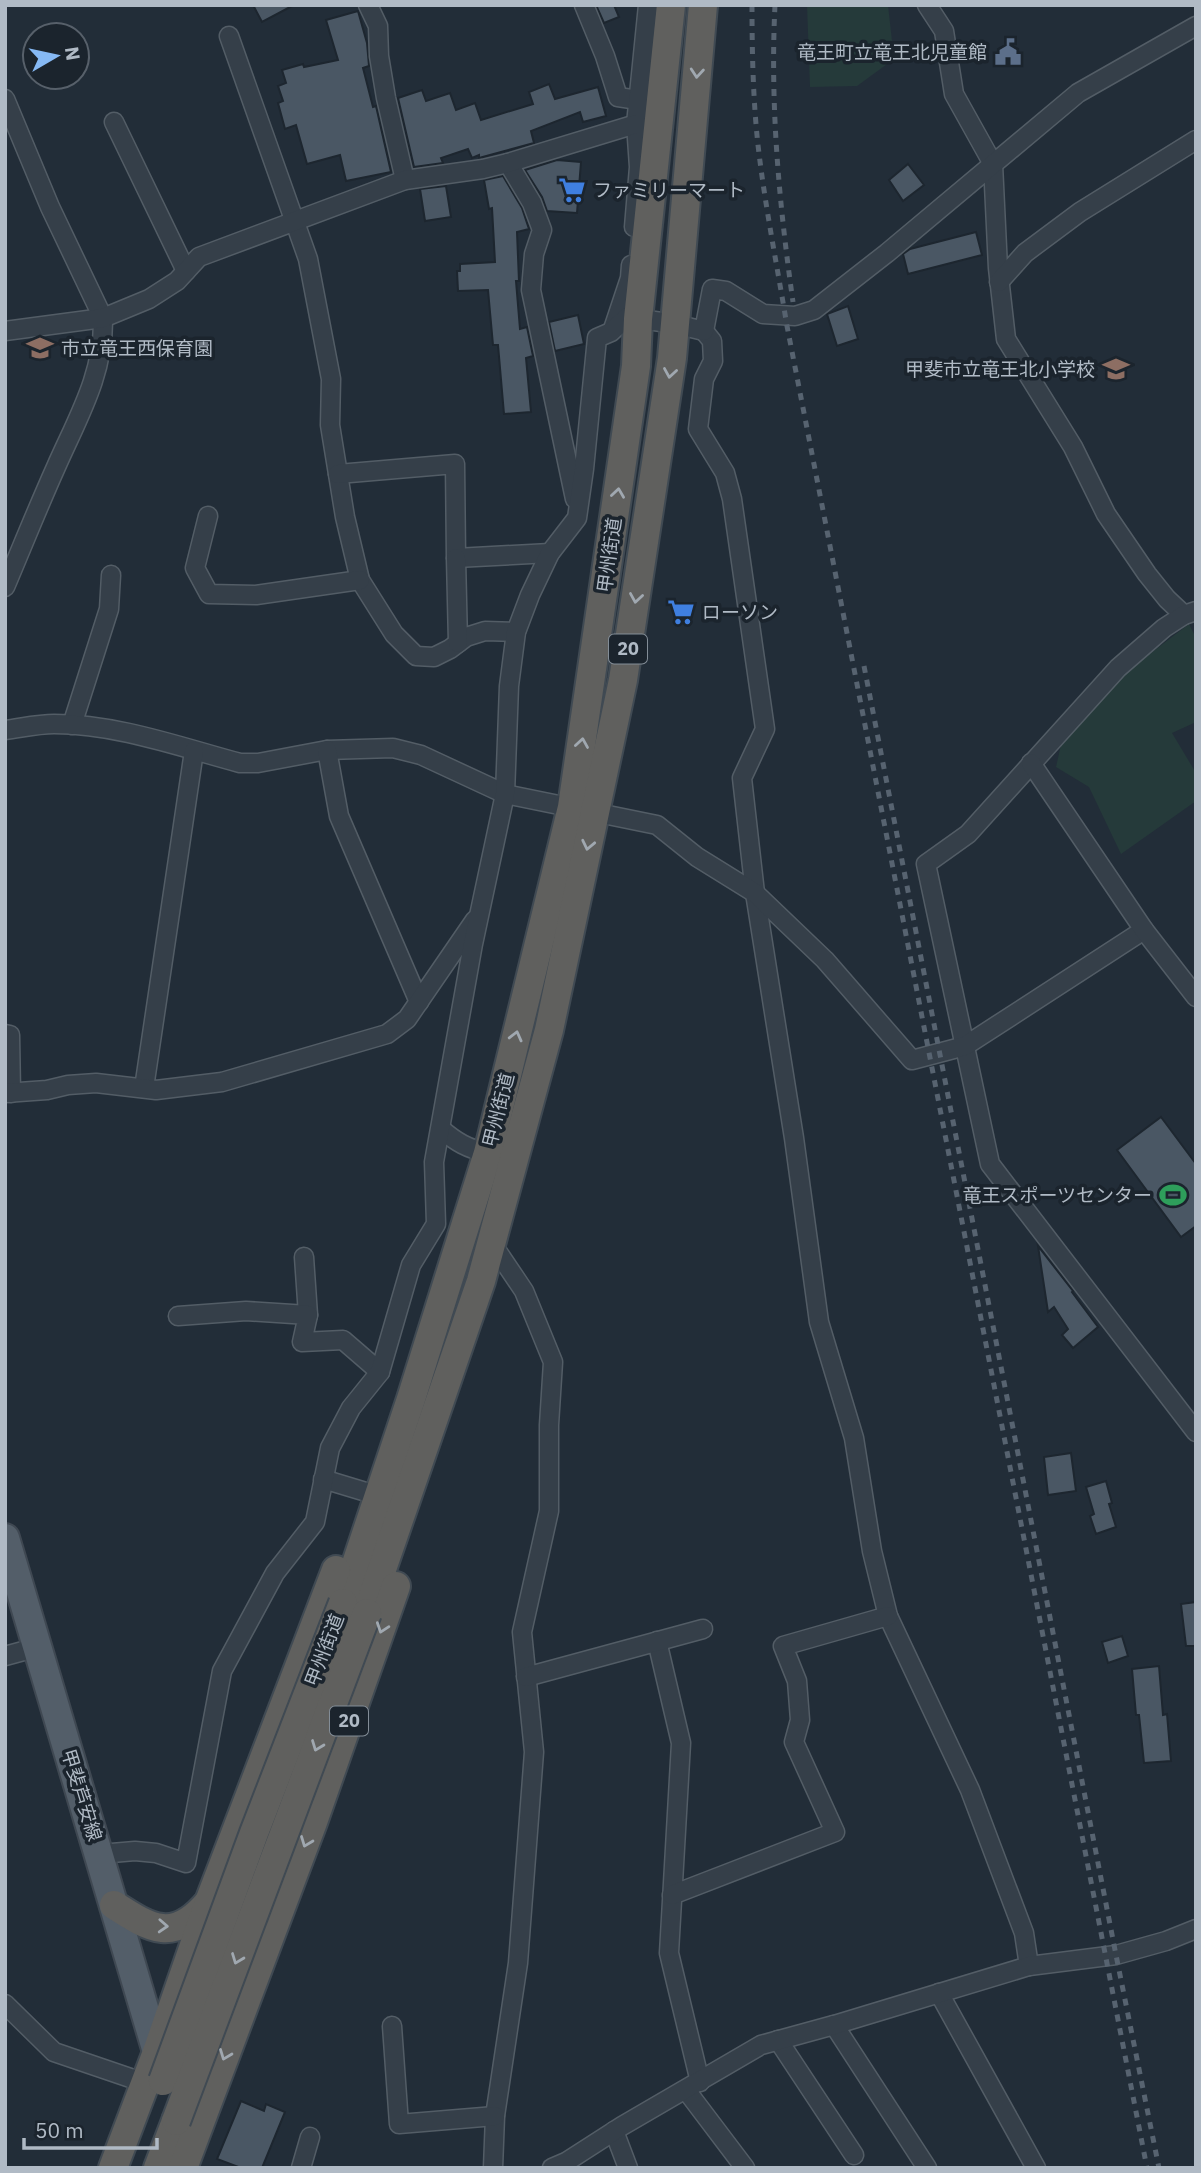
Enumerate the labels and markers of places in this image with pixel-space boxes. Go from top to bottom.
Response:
public building icon: 竜王町立竜王北児童館 [993,37,1023,67]
place label: 竜王町立竜王北児童館 [797,40,987,64]
supermarket icon: ファミリーマート [557,175,587,205]
place label: ファミリーマート [593,178,745,202]
school or university icon: 市立竜王西保育園 [25,333,55,363]
place label: 市立竜王西保育園 [61,336,213,360]
school or university icon: 甲斐市立竜王北小学校 [1101,354,1131,384]
place label: 甲斐市立竜王北小学校 [905,357,1095,381]
supermarket icon: ローソン [666,597,696,627]
place label: ローソン [702,600,778,624]
sports icon: 竜王スポーツセンター [1158,1180,1188,1210]
place label: 竜王スポーツセンター [962,1183,1152,1207]

